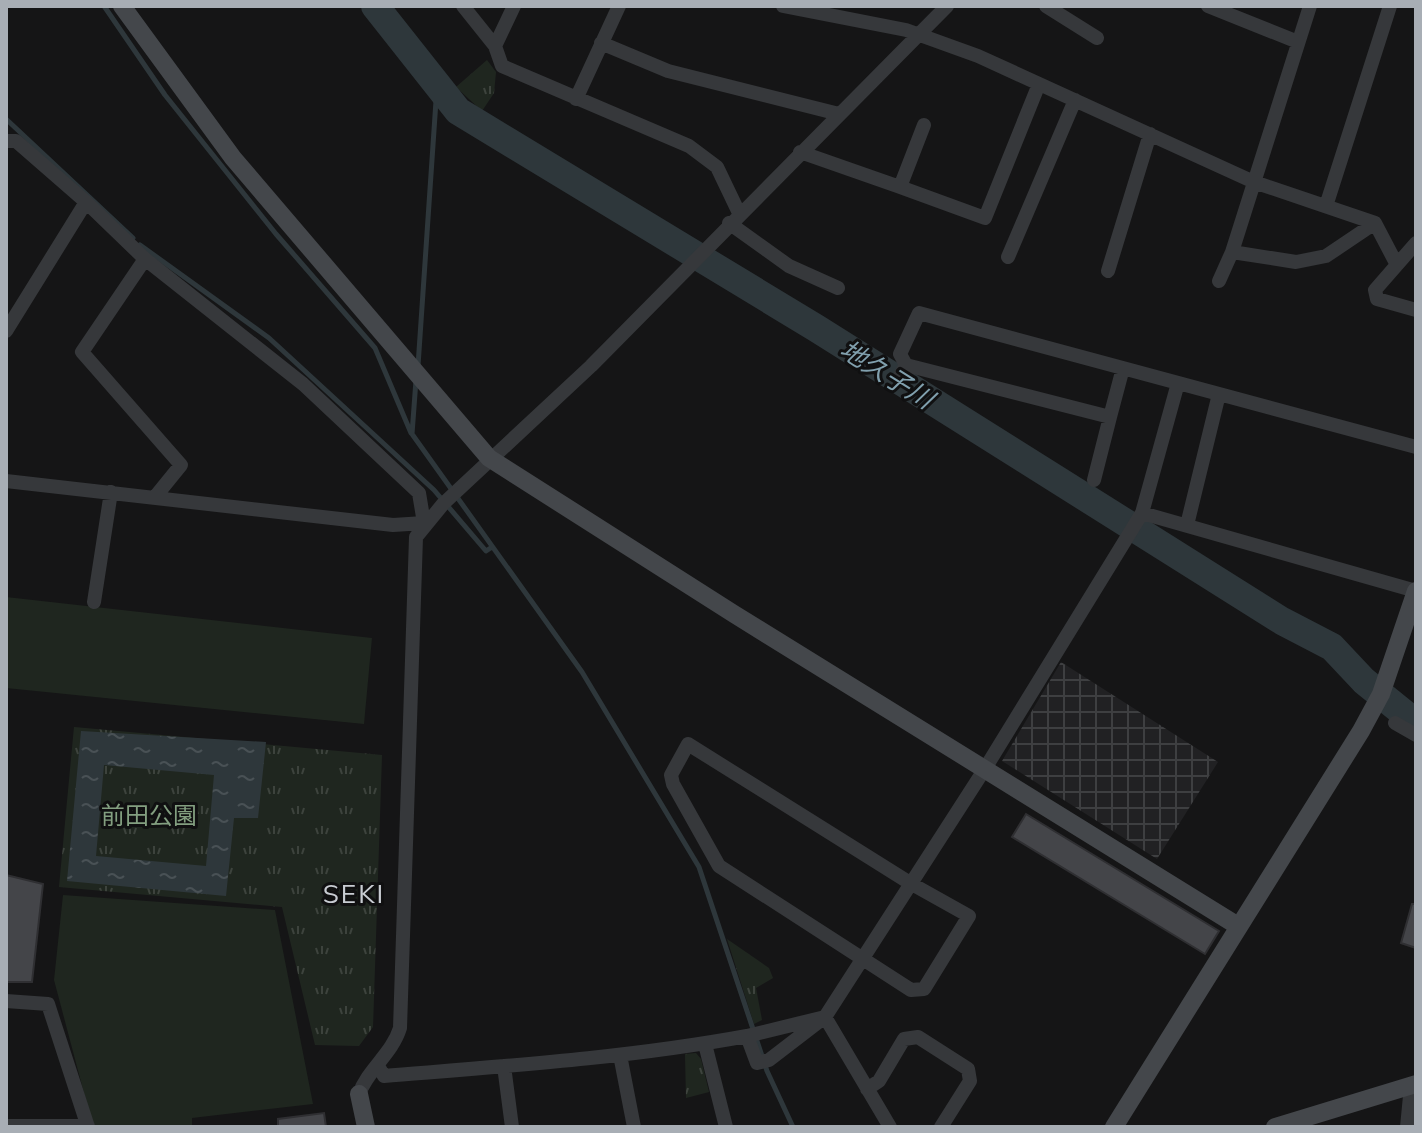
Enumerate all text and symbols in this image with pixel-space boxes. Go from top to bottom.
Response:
water label: 地久子川 [834,332,942,417]
park label: 前田公園 [101,800,197,830]
district label: SEKI [323,877,385,910]

